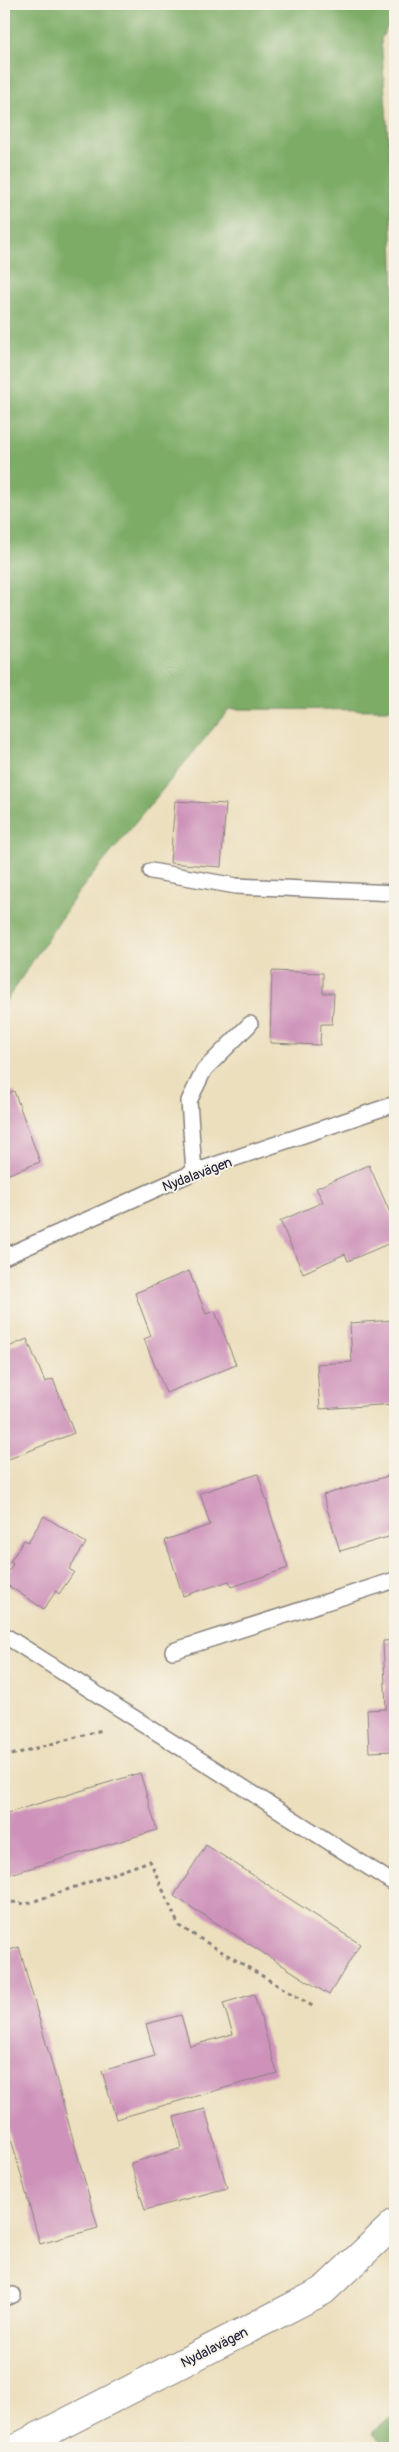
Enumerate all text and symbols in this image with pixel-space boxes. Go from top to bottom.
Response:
street label: Nydalavägen [160,1153,234,1196]
street label: Nydalavägen [178,2323,251,2372]

